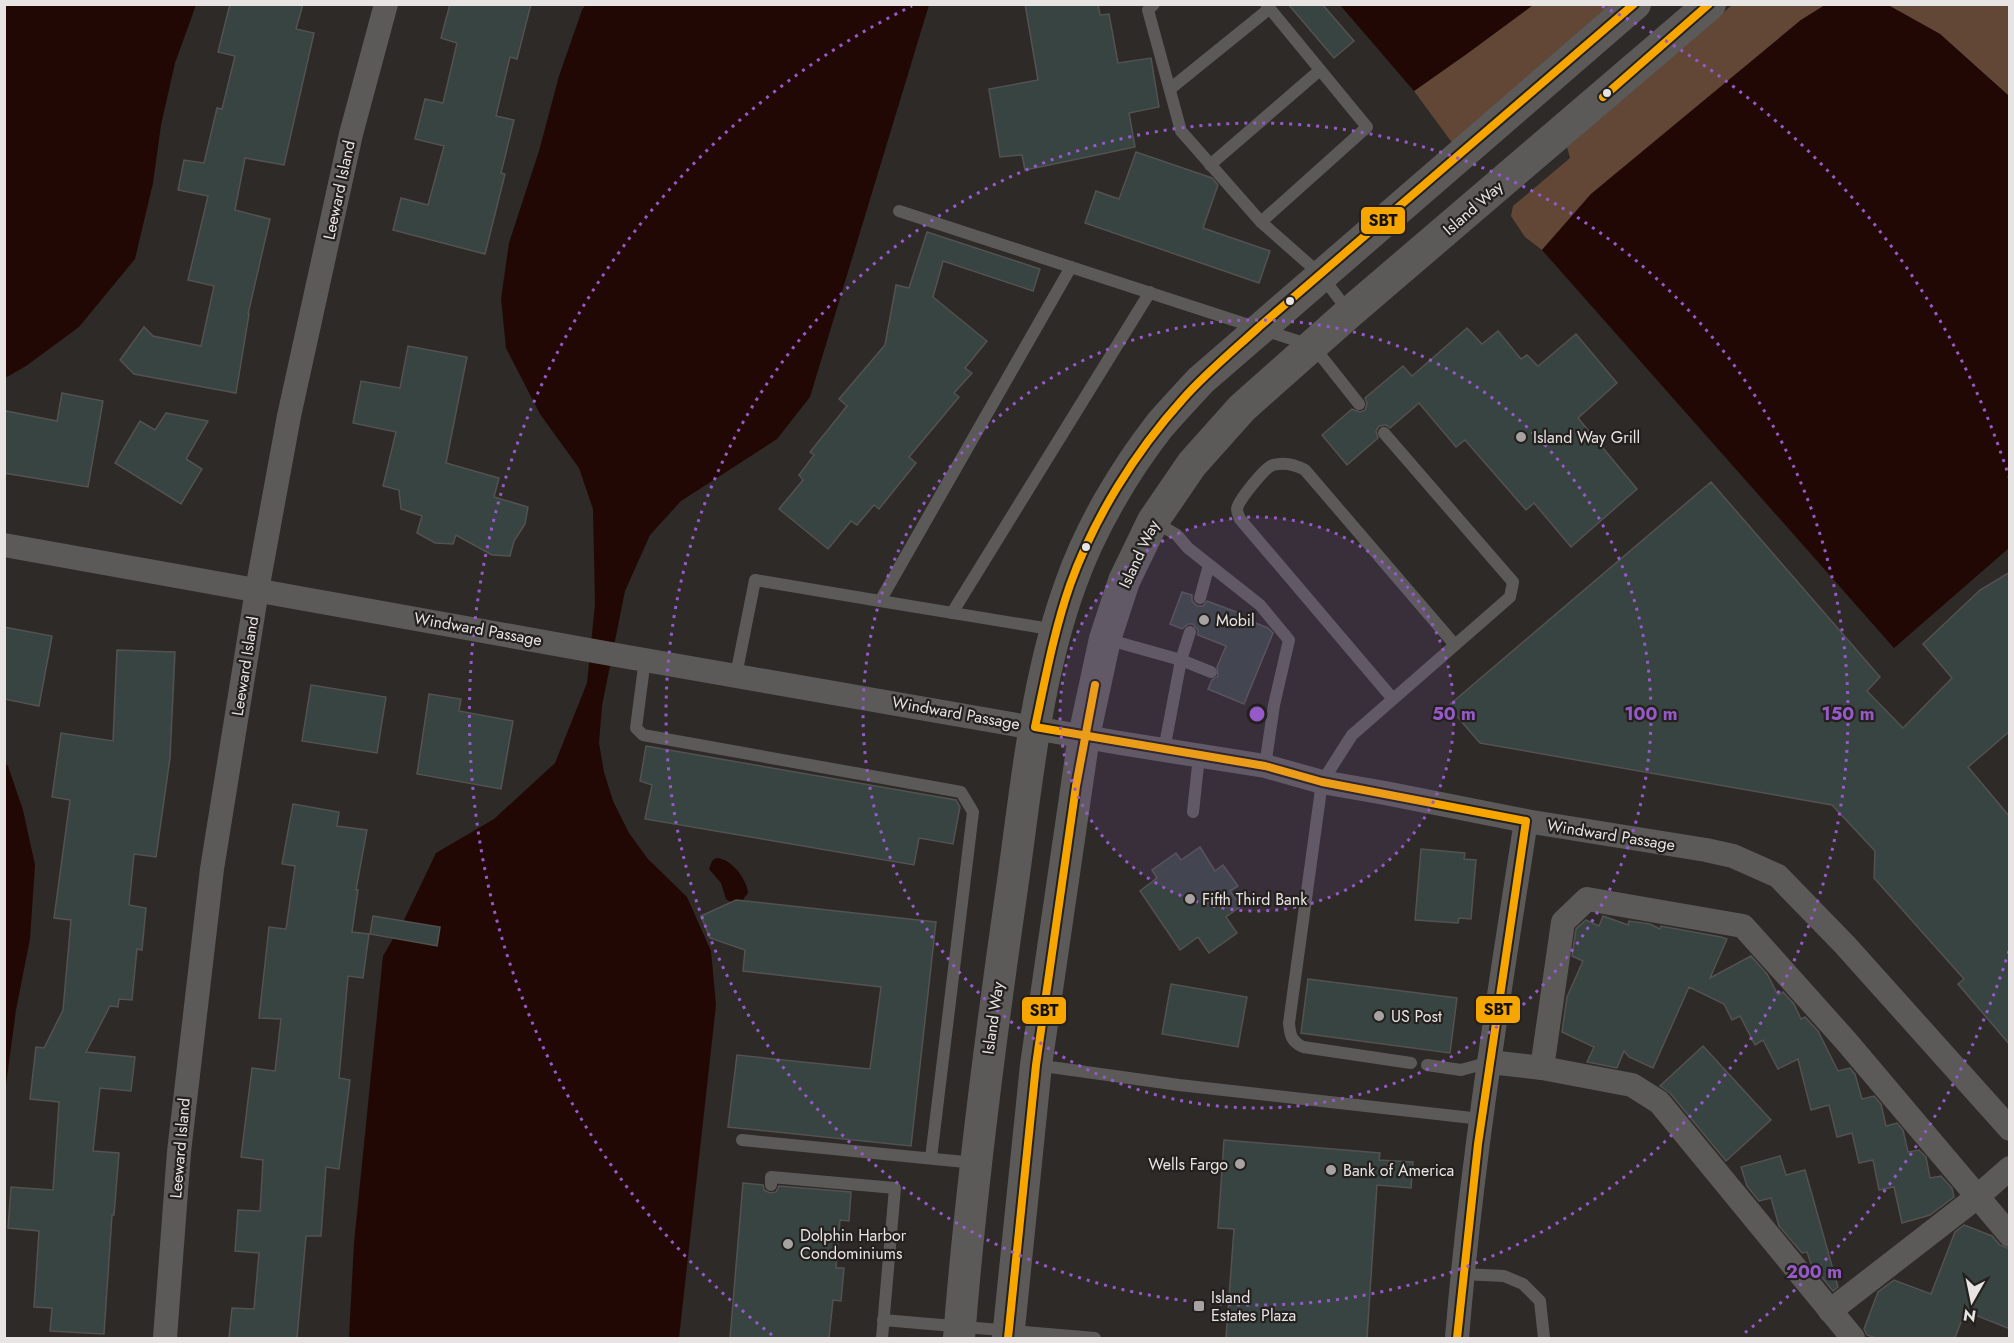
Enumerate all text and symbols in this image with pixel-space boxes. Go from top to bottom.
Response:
unlabelled marker [1601,87,1613,99]
street label: Leeward Island [317,138,361,242]
street label: Island Way [1438,175,1509,241]
line badge: SBT [1360,206,1406,235]
text: SBT [1368,209,1398,232]
unlabelled marker [1284,295,1296,307]
place label: Island Way Grill [1533,426,1640,449]
marker: Island Way Grill [1514,430,1528,444]
street label: Island Way [1113,515,1165,592]
unlabelled marker [1080,541,1092,553]
street label: Windward Passage [412,606,544,652]
place label: Mobil [1216,609,1255,632]
marker: Mobil [1197,613,1211,627]
street label: Leeward Island [226,614,264,718]
street label: Windward Passage [890,690,1022,736]
text: 50 m [1432,701,1476,727]
text: 100 m [1624,701,1678,727]
text: 150 m [1822,701,1874,727]
centre of rings [1247,704,1267,724]
street label: Windward Passage [1545,814,1677,856]
place label: Fifth Third Bank [1202,888,1308,911]
marker: Fifth Third Bank [1183,892,1197,906]
street label: Island Way [977,979,1010,1056]
line badge: SBT [1475,995,1521,1024]
line badge: SBT [1021,996,1067,1025]
text: SBT [1483,998,1513,1021]
text: SBT [1029,999,1059,1022]
place label: US Post [1391,1005,1442,1028]
marker: US Post [1372,1009,1386,1023]
street label: Leeward Island [164,1097,196,1199]
place label: Wells Fargo [1148,1153,1228,1176]
marker: Wells Fargo [1233,1157,1247,1171]
place label: Bank of America [1343,1159,1454,1182]
marker: Bank of America [1324,1163,1338,1177]
place label: Dolphin Harbor Condominiums [800,1224,907,1265]
marker: Dolphin Harbor Condominiums [781,1237,795,1251]
text: 200 m [1786,1259,1842,1285]
north arrow [1942,1271,2002,1331]
place label: Island Estates Plaza [1211,1286,1296,1327]
marker: Island Estates Plaza [1192,1299,1206,1313]
text: N [1962,1303,1978,1328]

